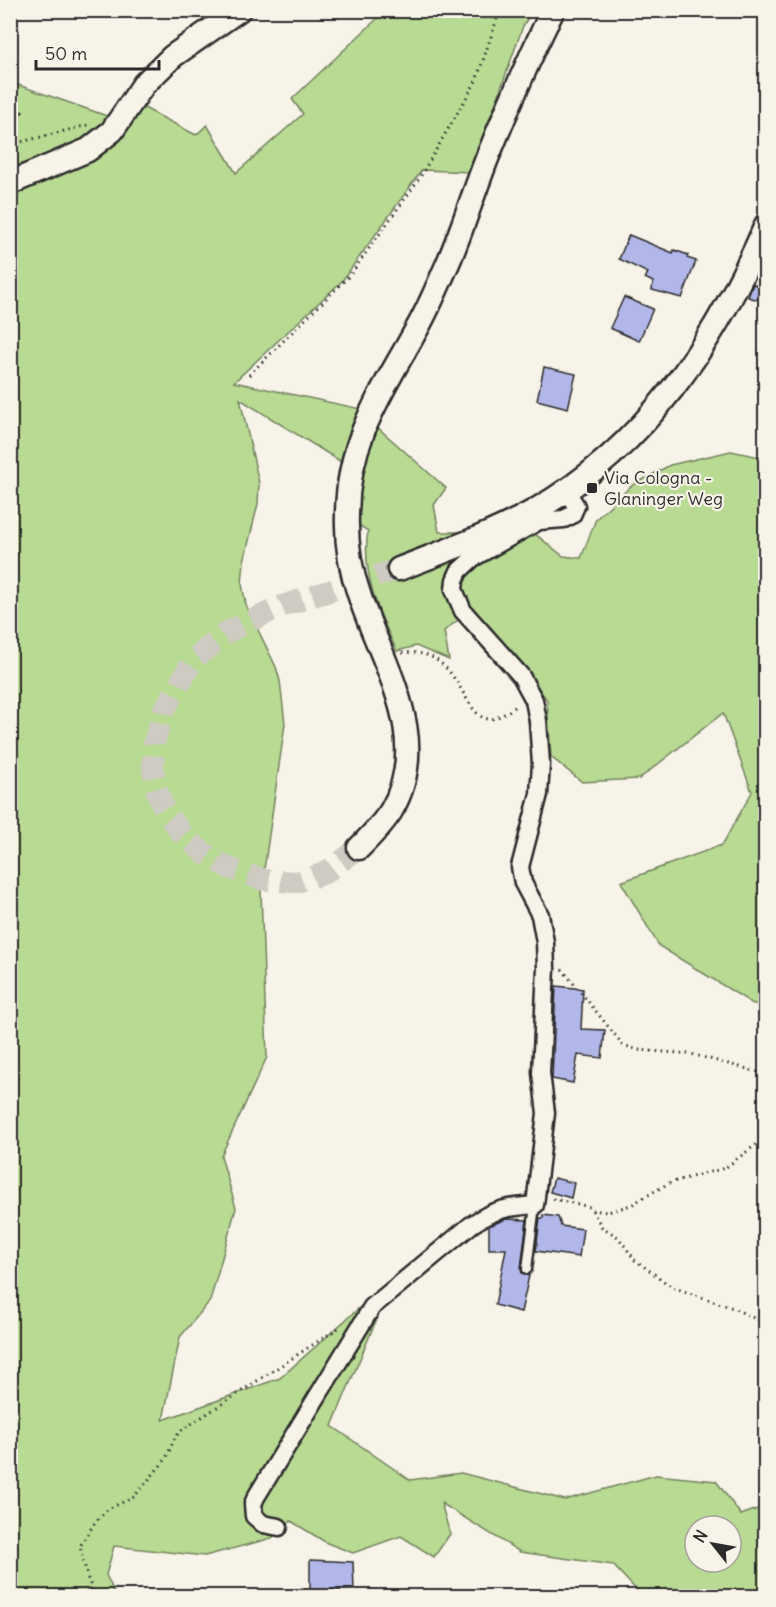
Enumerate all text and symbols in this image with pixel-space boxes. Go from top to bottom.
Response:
scale bar [36,33,159,71]
text: 50 m [45,42,87,65]
place label: Via Cologna - Glaninger Weg [604,466,723,510]
marker: Via Cologna - Glaninger Weg [585,481,599,495]
north arrow [683,1514,743,1574]
text: N [689,1526,712,1546]

